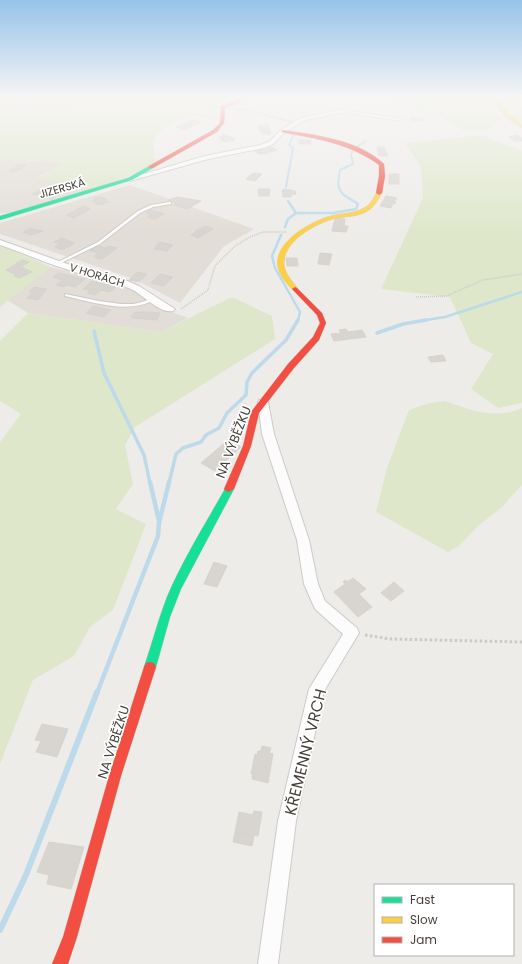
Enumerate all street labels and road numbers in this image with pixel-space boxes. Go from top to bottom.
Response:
street label: JIZERSKÁ [37,174,87,202]
street label: V HORÁCH [67,259,127,291]
street label: NA VÝBĚŽKU [211,403,256,481]
street label: KŘEMENNÝ VRCH [279,686,332,818]
street label: NA VÝBĚŽKU [93,703,134,781]

